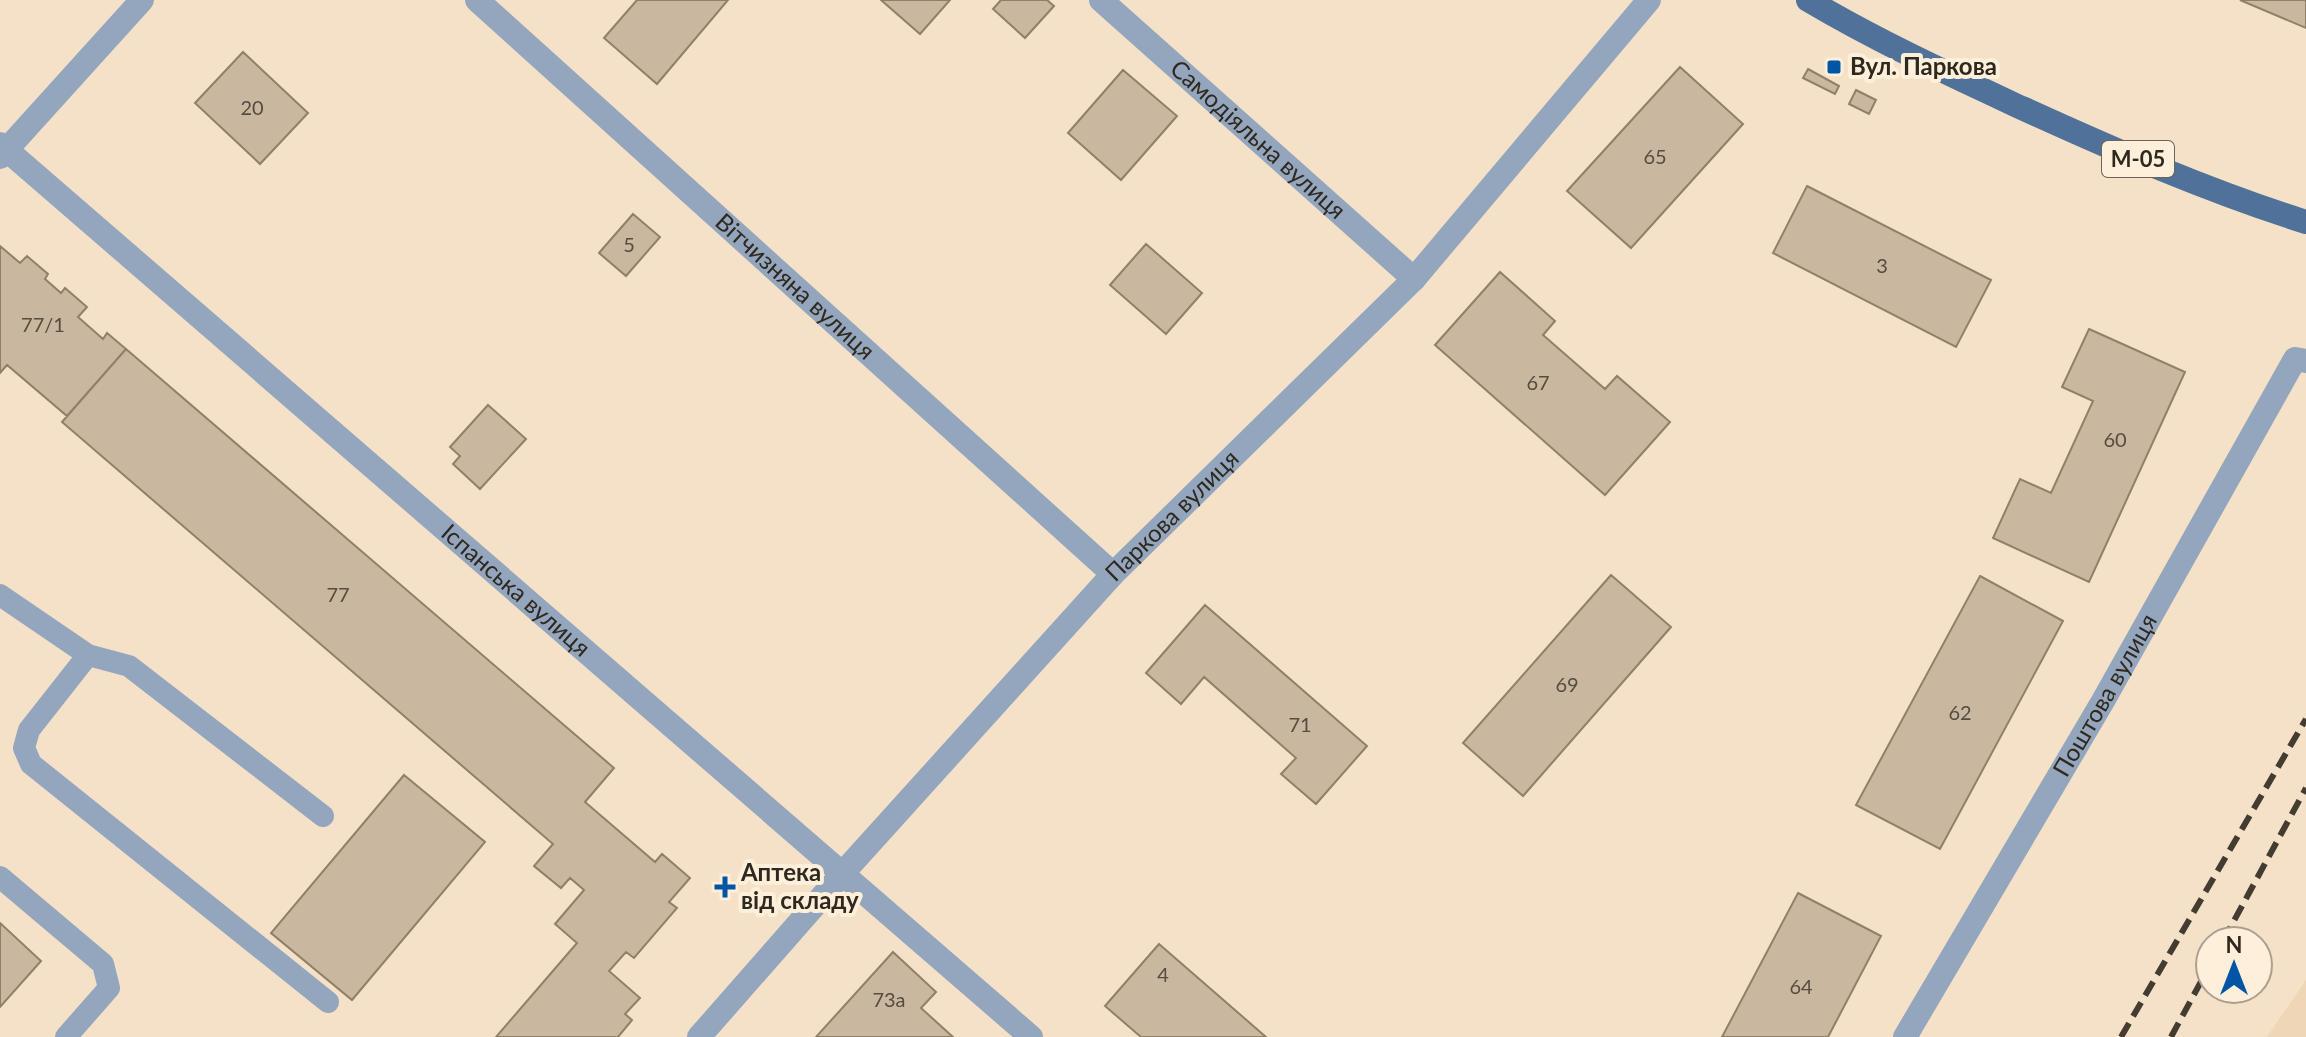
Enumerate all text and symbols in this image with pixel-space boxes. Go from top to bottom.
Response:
place label: Вул. Паркова [1850,51,1997,80]
street label: Самодіяльна вулиця [1165,53,1352,224]
marker: Вул. Паркова [1825,58,1843,76]
house number: 20 [240,95,264,119]
road number: М-05 [2102,141,2174,177]
house number: 65 [1643,144,1667,168]
street label: Вітчизняна вулиця [710,206,881,365]
house number: 5 [623,232,635,256]
house number: 3 [1876,253,1888,277]
house number: 77/1 [21,312,65,336]
house number: 67 [1526,370,1550,394]
house number: 60 [2103,427,2127,451]
street label: Паркова вулиця [1098,443,1244,587]
street label: Іспанська вулиця [436,517,597,662]
house number: 77 [326,582,350,606]
street label: Поштова вулиця [2046,608,2162,781]
house number: 69 [1555,672,1579,696]
house number: 62 [1948,700,1972,724]
house number: 71 [1288,712,1312,736]
place label: Аптека від складу [740,857,859,914]
marker: Аптека від складу [716,878,734,896]
north arrow [2194,925,2274,1005]
text: N [2226,931,2242,958]
house number: 4 [1157,962,1169,986]
house number: 64 [1789,974,1813,998]
house number: 73а [872,987,906,1011]

